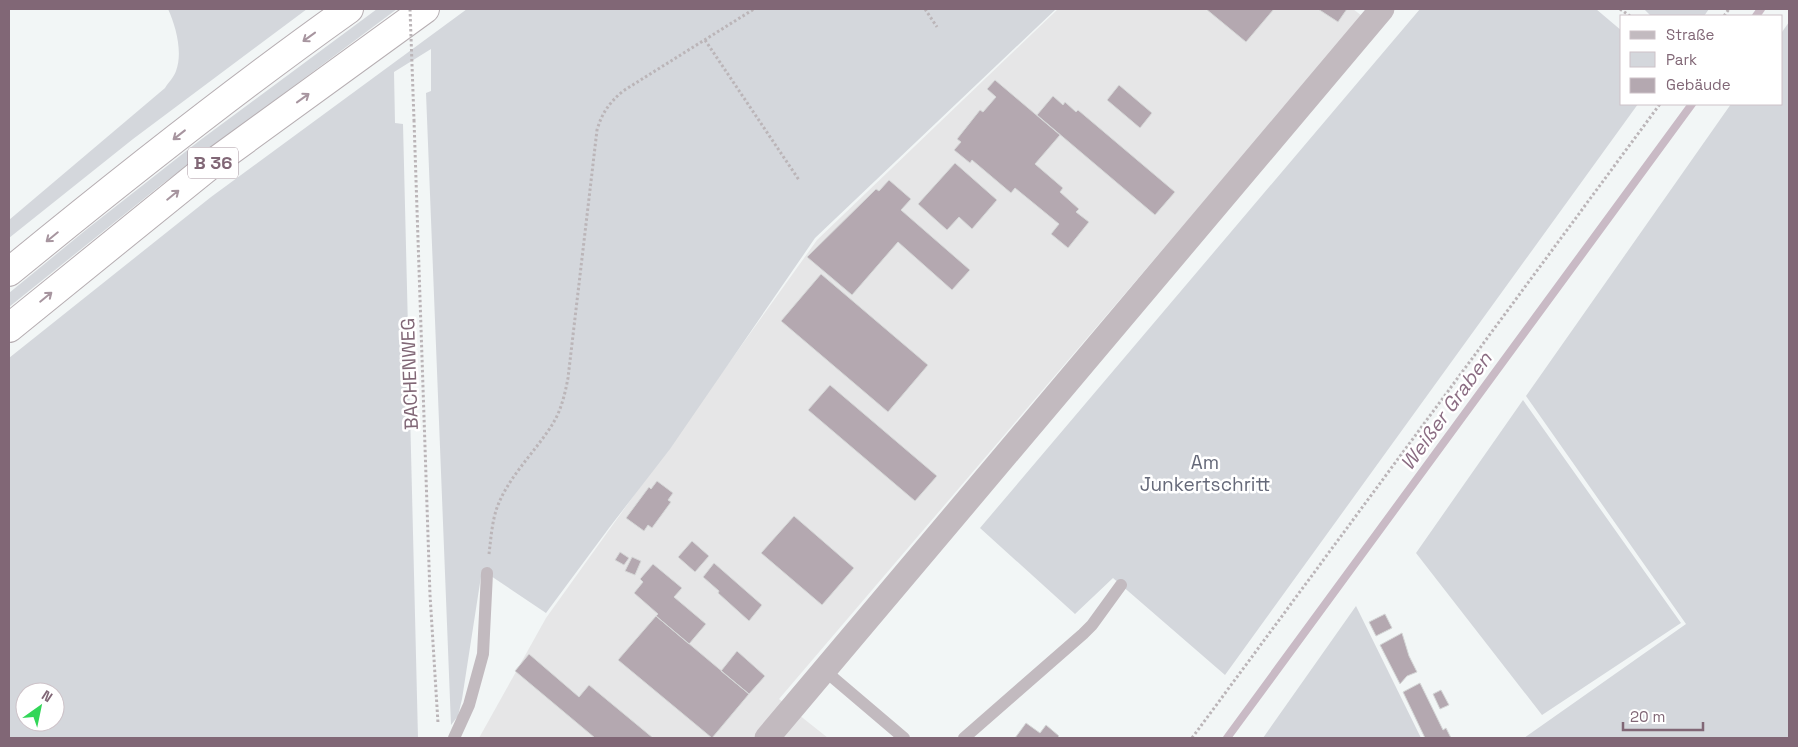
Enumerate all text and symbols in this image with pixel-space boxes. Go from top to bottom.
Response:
legend [1620,15,1783,105]
text: Straße [1666,25,1715,44]
one-way arrow [302,32,316,42]
text: Park [1666,50,1697,69]
text: Gebäude [1666,75,1731,94]
one-way arrow [296,92,309,103]
one-way arrow [172,130,186,140]
road number: B 36 [188,148,238,178]
one-way arrow [166,189,179,200]
one-way arrow [46,231,59,242]
one-way arrow [40,291,53,302]
street label: BACHENWEG [395,318,424,430]
water label: Weißer Graben [1394,346,1498,475]
park label: Am Junkertschritt [1140,450,1270,497]
north arrow [15,682,65,732]
text: N [38,686,56,706]
scale bar [1623,700,1703,732]
text: 20 m [1630,707,1665,726]

